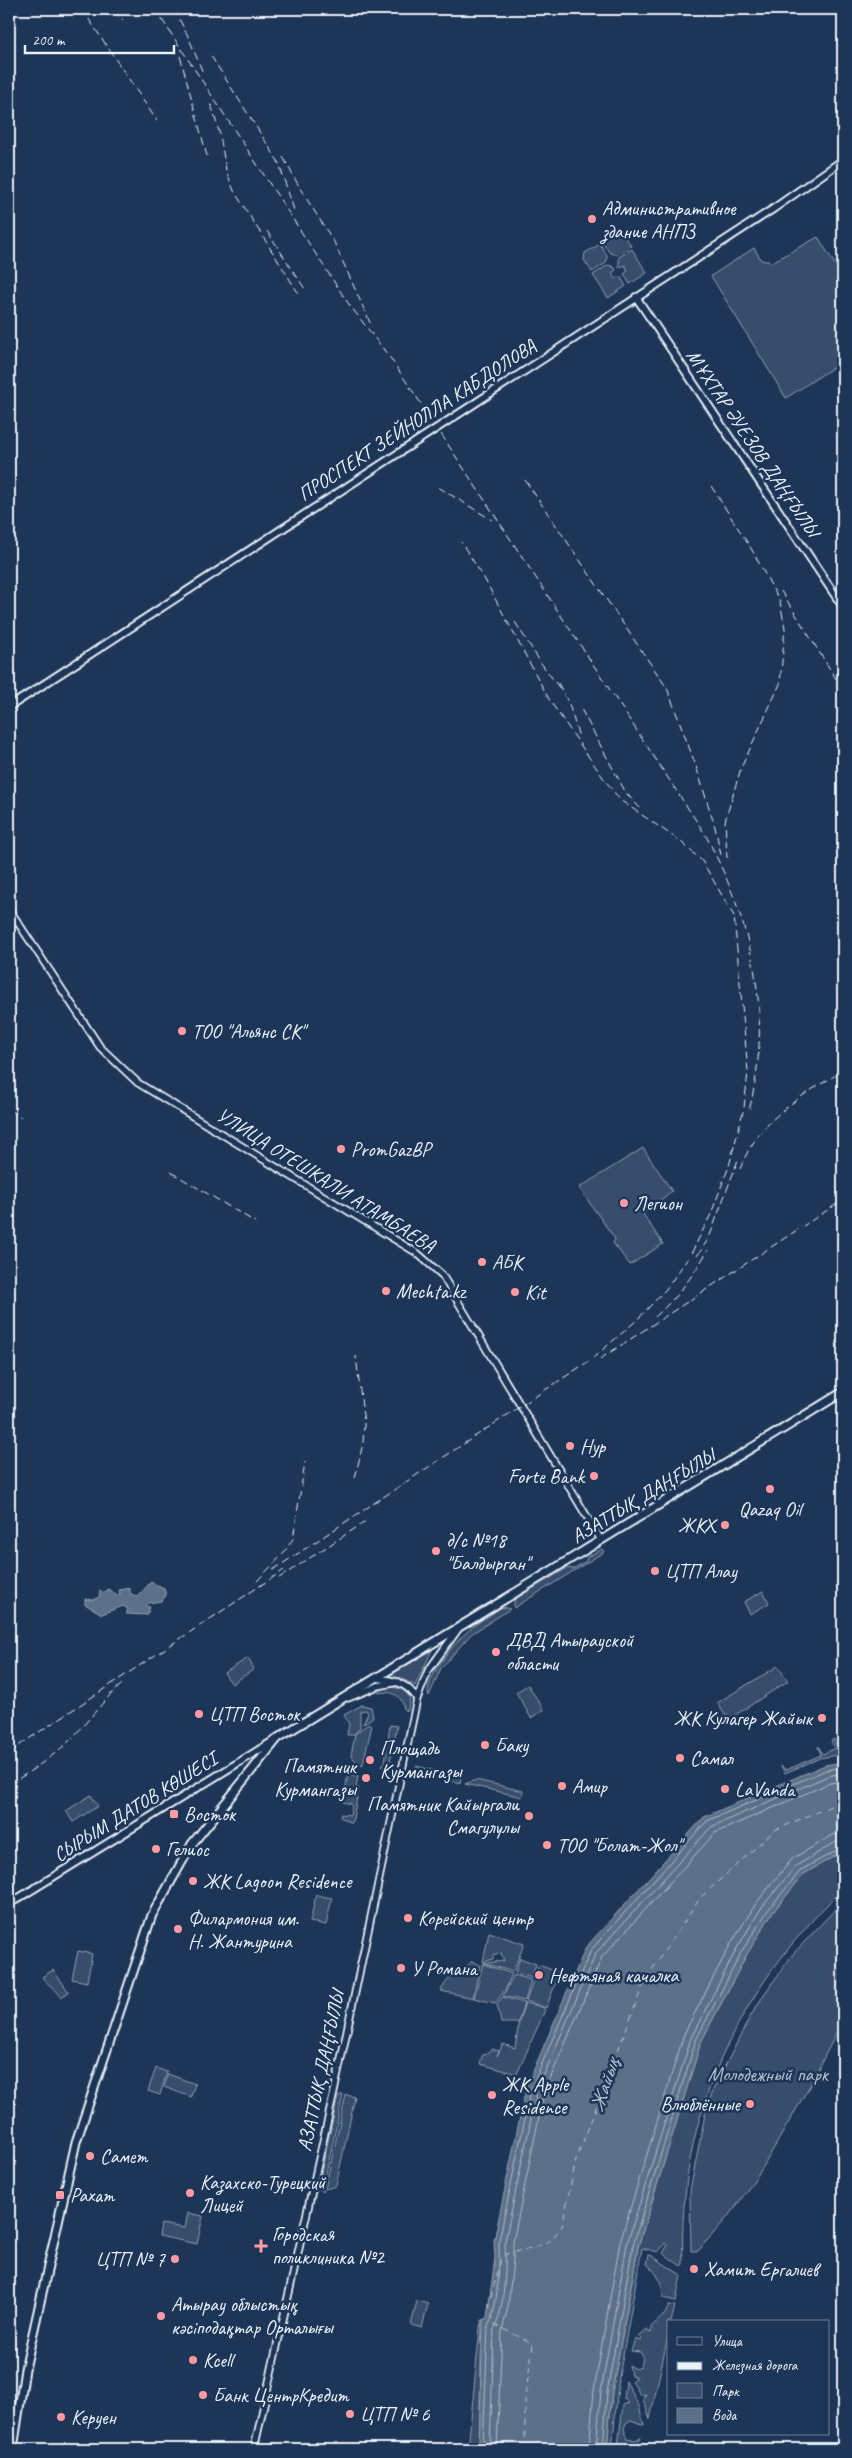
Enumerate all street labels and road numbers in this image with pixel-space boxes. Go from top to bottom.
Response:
street label: ПРОСПЕКТ ЗЕЙНОЛЛА КАБДОЛОВА [293,333,542,506]
street label: МҰХТАР ӘУЕЗОВ ДАҢҒЫЛЫ [681,344,827,545]
street label: УЛИЦА ОТЕШКАЛИ АТАМБАЕВА [212,1102,441,1258]
street label: АЗАТТЫҚ ДАҢҒЫЛЫ [566,1441,723,1549]
street label: СЫРЫМ ДАТОВ КӨШЕСІ [49,1744,226,1867]
street label: АЗАТТЫҚ ДАҢҒЫЛЫ [292,1985,351,2154]

